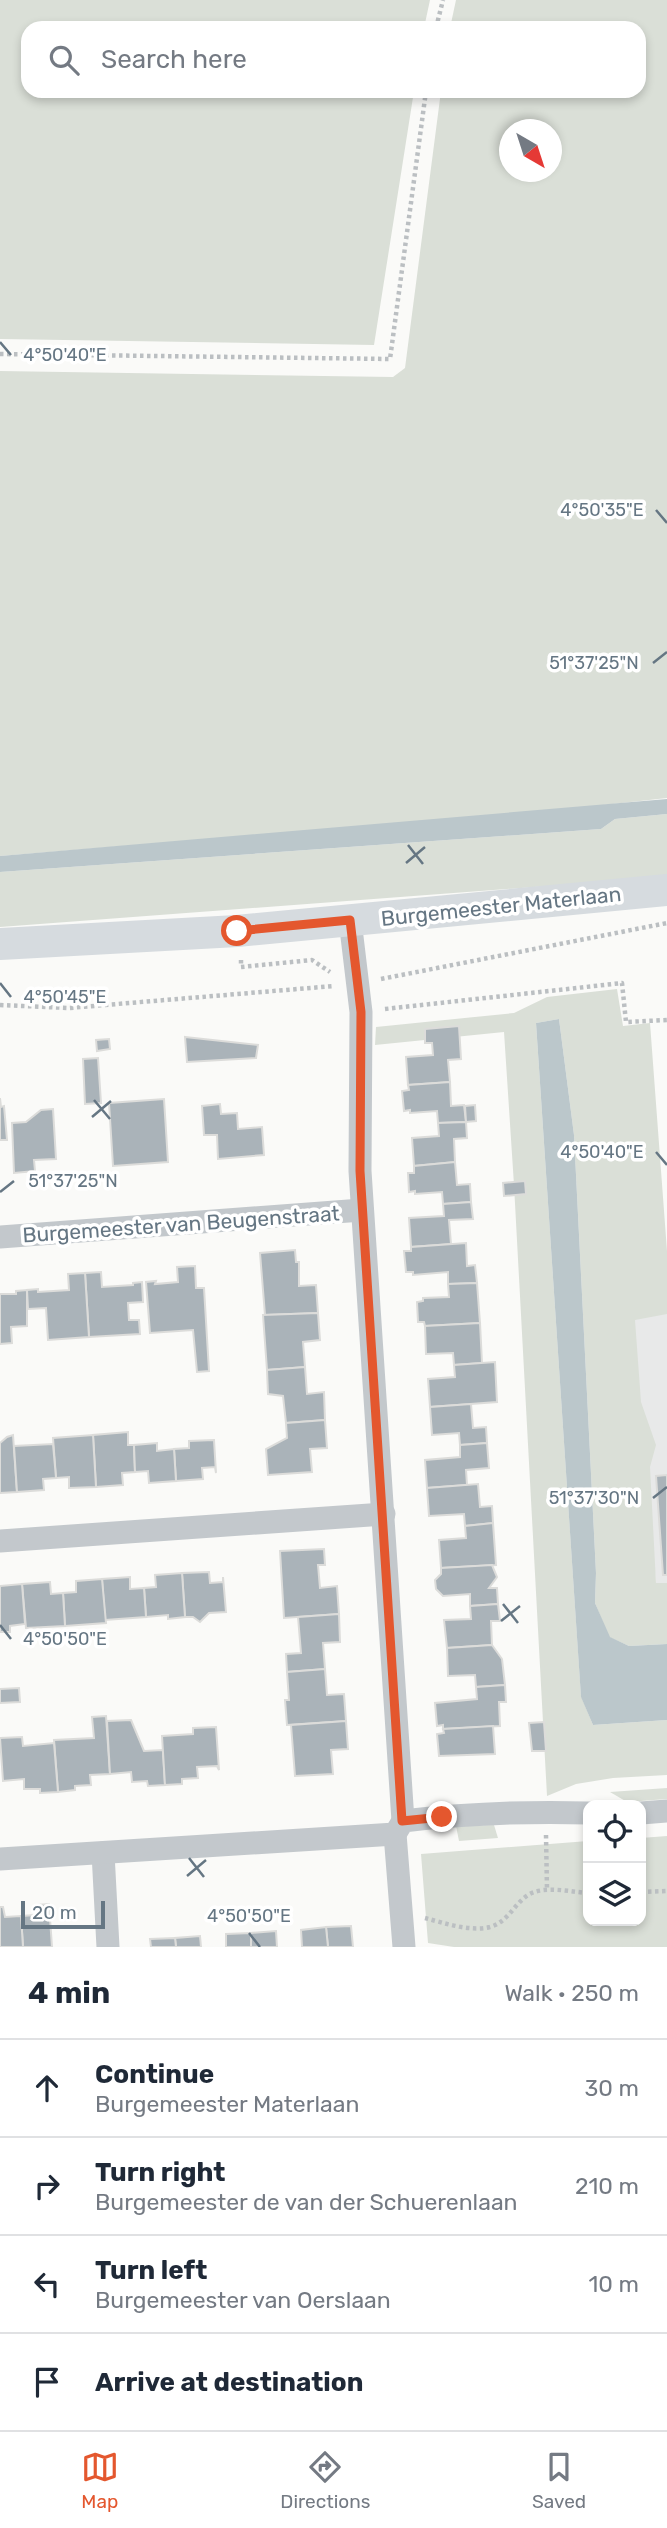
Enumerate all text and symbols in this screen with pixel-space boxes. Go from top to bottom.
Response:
search box [21,21,646,98]
icon: search [45,41,83,79]
text: Search here [101,44,247,75]
north arrow [499,119,562,182]
text: 4°50'40"E [23,344,107,366]
text: 4°50'35"E [560,499,644,521]
text: 51°37'25"N [549,652,639,674]
street label: Burgemeester Materlaan [380,881,622,931]
route start [221,915,252,946]
text: 4°50'45"E [24,986,106,1008]
text: 4°50'40"E [560,1141,644,1163]
text: 51°37'25"N [28,1170,118,1192]
street label: Burgemeester van Beugenstraat [22,1200,340,1248]
text: 51°37'30"N [549,1487,639,1509]
text: 4°50'50"E [23,1628,107,1650]
map controls [583,1800,646,1926]
button: locate [583,1800,646,1863]
route end [426,1801,457,1832]
button: layers [583,1863,646,1926]
scale bar [21,1898,105,1930]
text: 20 m [32,1901,77,1924]
text: 4°50'50"E [207,1905,291,1927]
text: 4 min [28,1975,110,2011]
text: Walk · 250 m [504,1979,639,2007]
text: Continue [95,2059,214,2090]
icon: ahead [28,2069,66,2107]
text: 30 m [584,2074,639,2102]
text: Burgemeester Materlaan [95,2090,359,2118]
text: Turn right [95,2157,225,2188]
icon: right [28,2167,66,2205]
text: 210 m [575,2172,639,2200]
text: Burgemeester de van der Schuerenlaan [95,2188,518,2216]
text: Turn left [95,2255,207,2286]
icon: left [28,2265,66,2303]
text: 10 m [588,2270,639,2298]
text: Burgemeester van Oerslaan [95,2286,391,2314]
icon: arrive [28,2363,66,2401]
text: Arrive at destination [95,2367,363,2398]
tab: Map [81,2448,119,2513]
tab: Directions [280,2448,370,2513]
tab: Saved [532,2448,586,2513]

